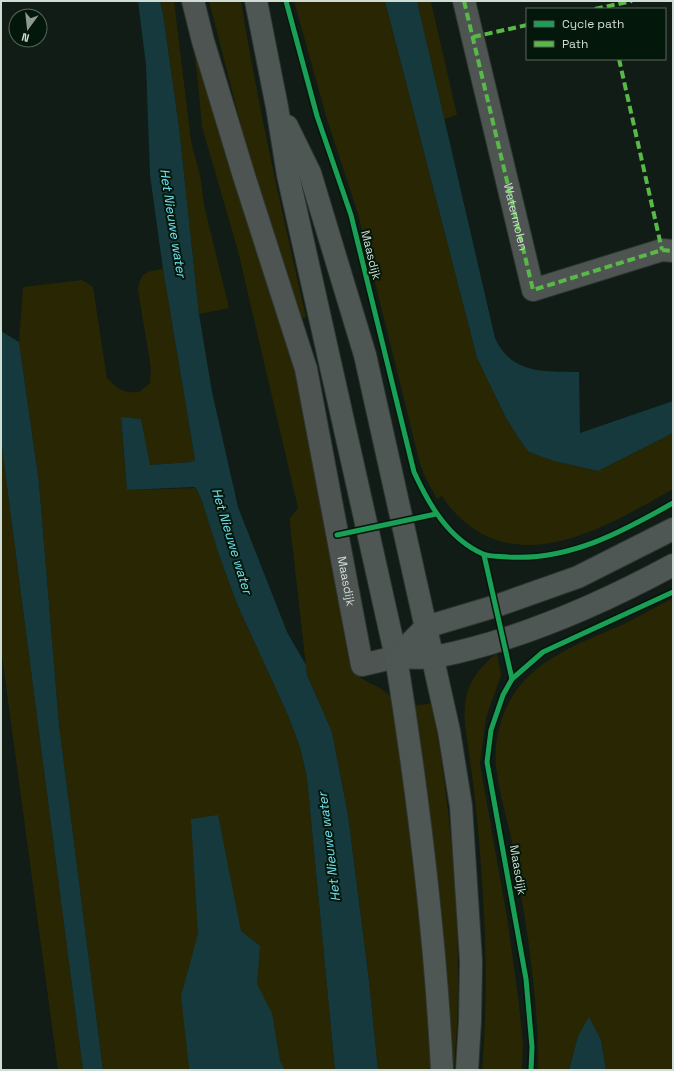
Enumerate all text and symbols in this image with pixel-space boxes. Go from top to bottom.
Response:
north arrow [8,8,48,48]
legend [526,8,666,60]
text: Cycle path [562,16,624,32]
text: N [20,30,31,45]
text: Path [562,36,588,52]
water label: Het Nieuwe water [156,167,190,281]
street label: Watermolen [500,181,531,252]
street label: Maasdijk [357,229,385,282]
water label: Het Nieuwe water [208,486,257,598]
street label: Maasdijk [334,555,359,608]
water label: Het Nieuwe water [314,789,344,903]
street label: Maasdijk [506,844,530,897]

